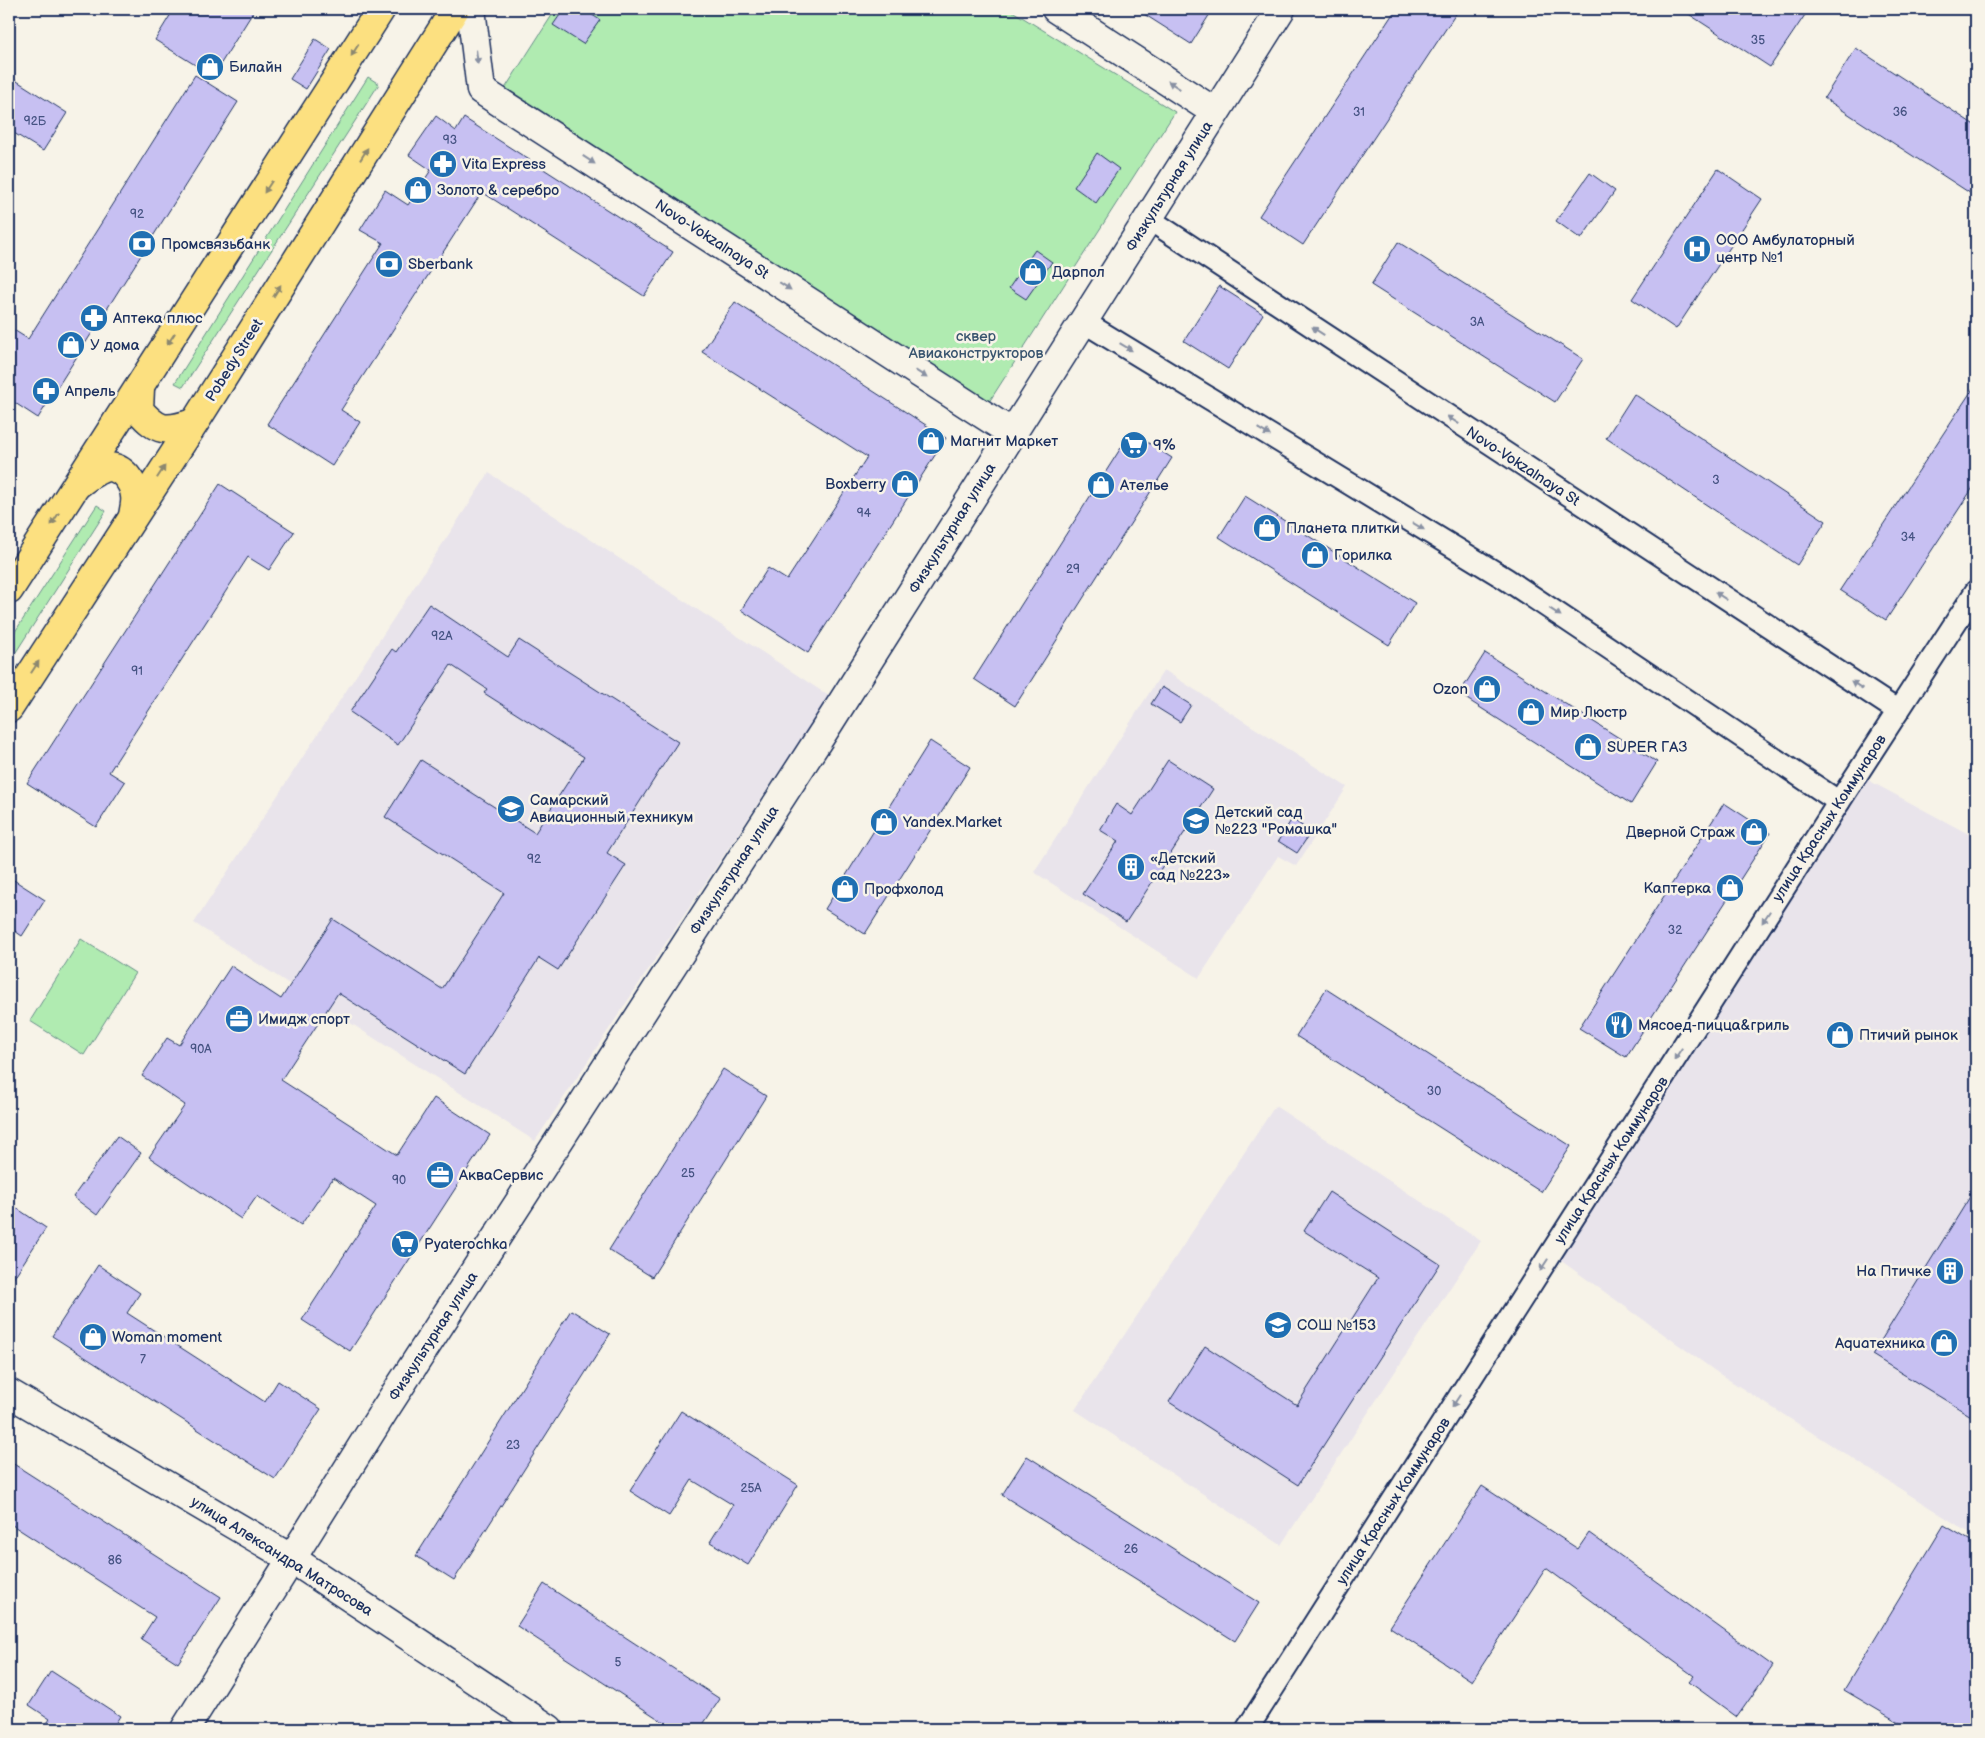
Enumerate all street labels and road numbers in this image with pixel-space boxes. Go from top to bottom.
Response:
street label: Физкультурная улица [1122,117,1217,255]
street label: Novo-Vokzalnaya St [651,195,773,284]
street label: Pobedy Street [201,315,268,405]
street label: Novo-Vokzalnaya St [1462,422,1584,511]
street label: Физкультурная улица [905,459,1000,597]
street label: улица Красных Коммунаров [1768,731,1891,906]
street label: Физкультурная улица [686,802,783,938]
street label: улица Красных Коммунаров [1550,1073,1673,1248]
street label: Физкультурная улица [385,1268,482,1404]
street label: улица Красных Коммунаров [1332,1414,1455,1589]
street label: улица Александра Матросова [187,1492,376,1620]

